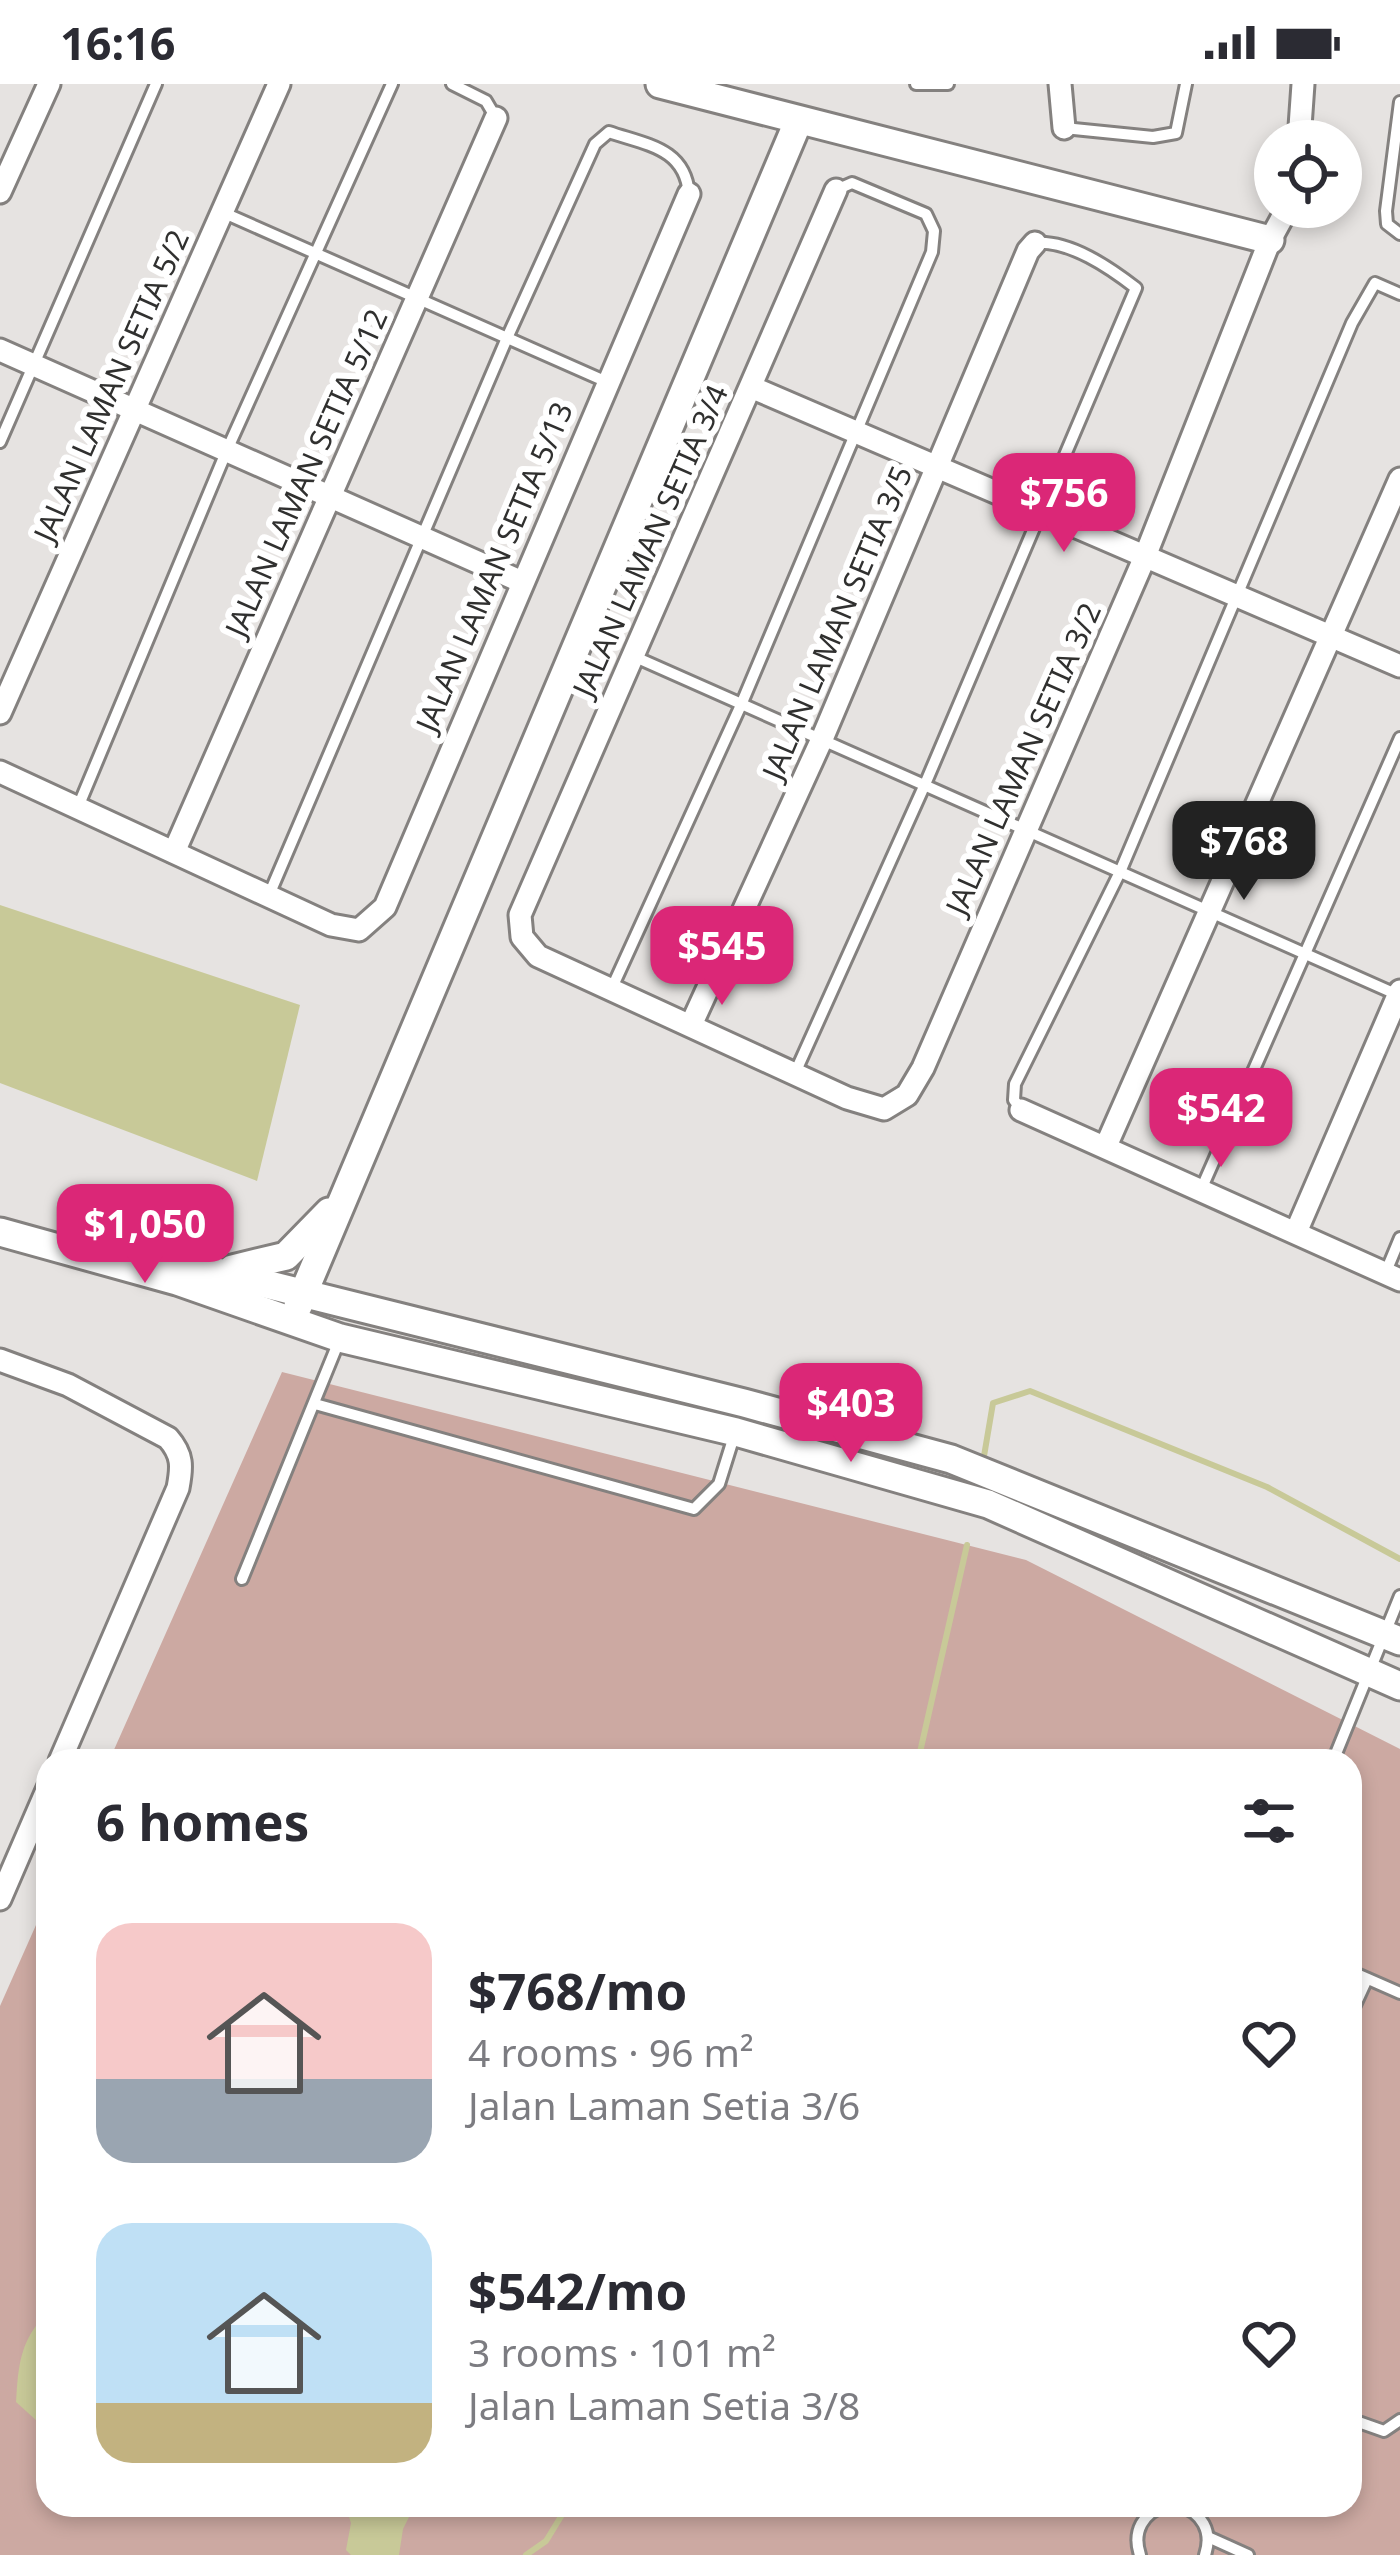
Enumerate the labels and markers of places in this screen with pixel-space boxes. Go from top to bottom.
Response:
pin: $756 [993,453,1135,555]
pin: $768 [1173,801,1315,903]
pin: $545 [651,906,793,1008]
pin: $542 [1150,1068,1292,1170]
pin: $1,050 [47,1184,243,1286]
pin: $403 [780,1363,922,1465]

